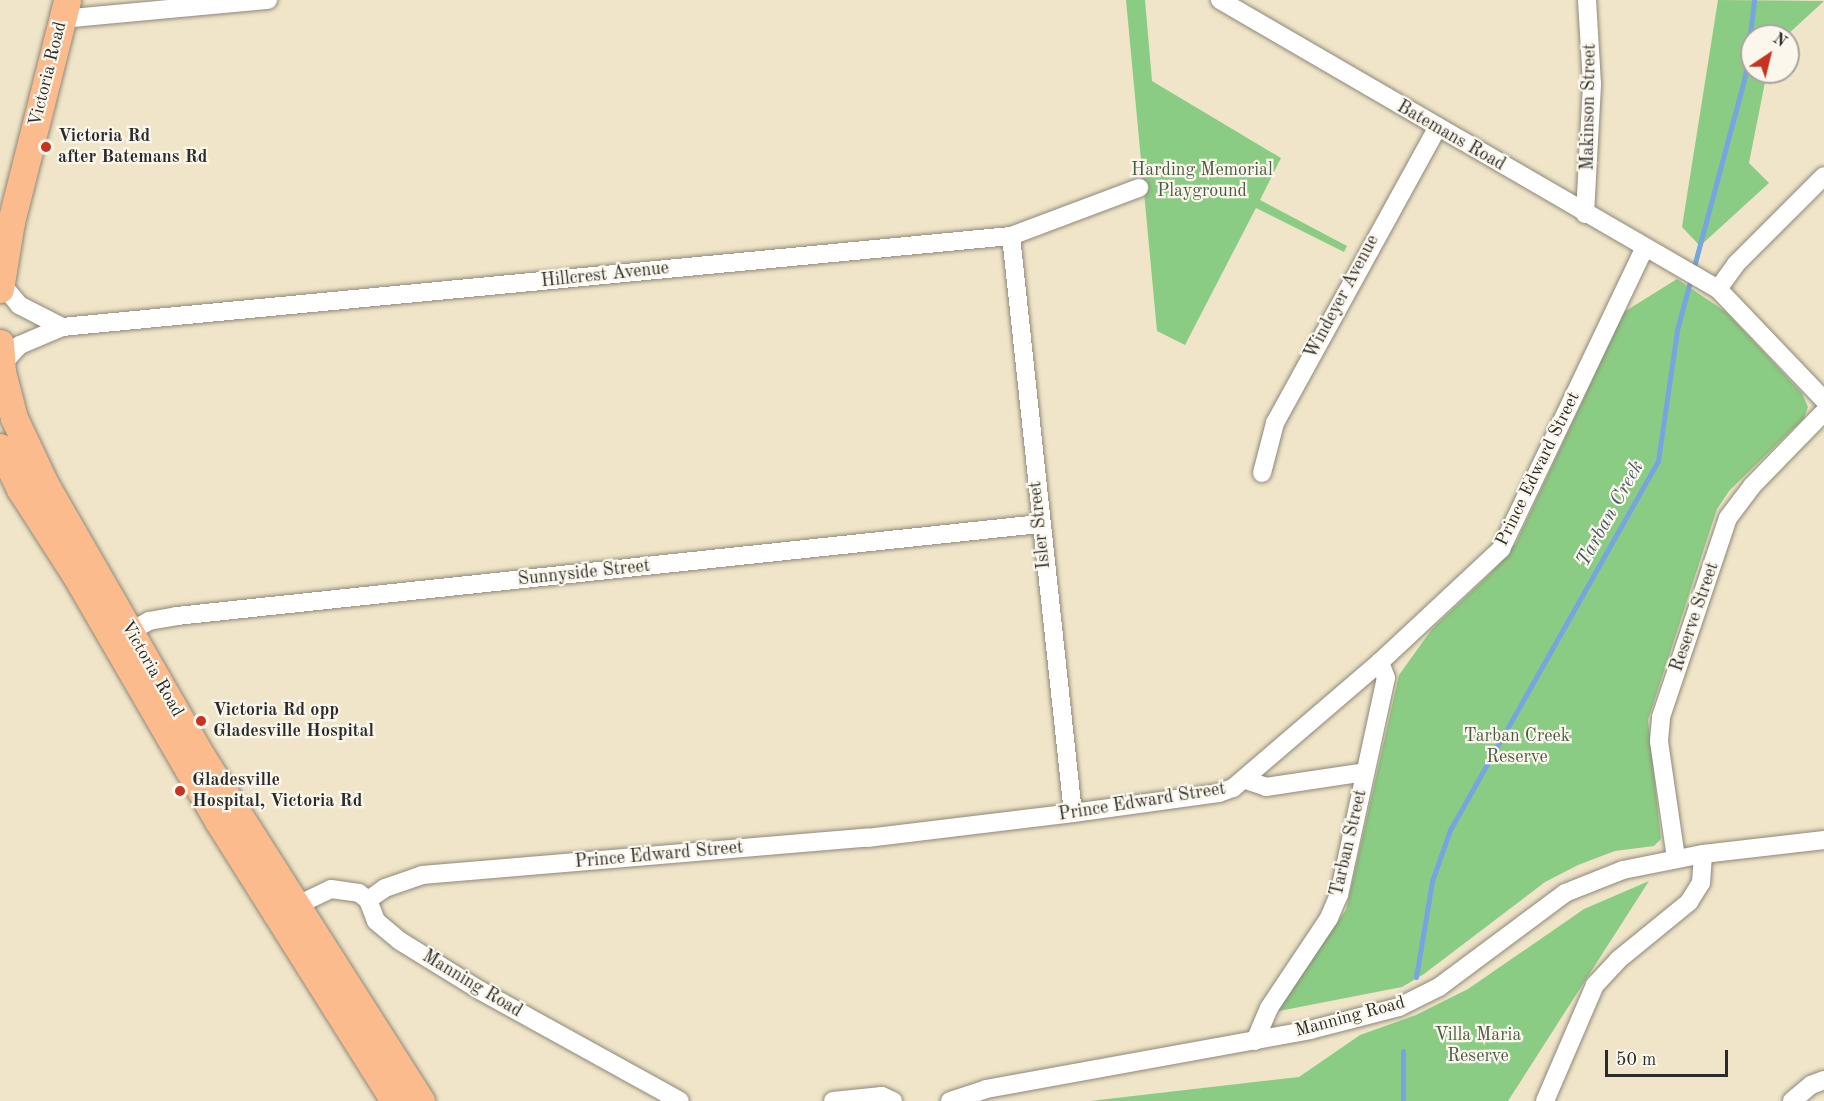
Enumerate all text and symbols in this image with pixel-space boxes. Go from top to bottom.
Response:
street label: Victoria Road [25,19,71,129]
north arrow [1740,24,1800,84]
text: N [1770,31,1789,51]
street label: Makinson Street [1577,43,1601,171]
street label: Batemans Road [1393,96,1509,176]
place label: Victoria Rd after Batemans Rd [58,126,207,168]
marker: Victoria Rd after Batemans Rd [39,140,53,154]
park label: Harding Memorial Playground [1131,160,1273,202]
street label: Windeyer Avenue [1300,231,1384,363]
street label: Hillcrest Avenue [540,258,670,292]
street label: Prince Edward Street [1491,388,1585,550]
water label: Tarban Creek [1572,457,1650,571]
street label: Isler Street [1025,480,1055,570]
street label: Sunnyside Street [517,555,651,591]
street label: Reserve Street [1666,559,1724,675]
street label: Victoria Road [116,617,188,721]
place label: Victoria Rd opp Gladesville Hospital [213,700,374,742]
marker: Victoria Rd opp Gladesville Hospital [194,714,208,728]
park label: Tarban Creek Reserve [1464,726,1570,768]
place label: Gladesville Hospital, Victoria Rd [192,770,362,812]
street label: Prince Edward Street [1057,778,1227,826]
marker: Gladesville Hospital, Victoria Rd [173,784,187,798]
street label: Tarban Street [1326,788,1372,898]
street label: Prince Edward Street [574,837,744,873]
street label: Manning Road [418,946,526,1022]
street label: Manning Road [1293,992,1407,1042]
park label: Villa Maria Reserve [1435,1025,1521,1068]
scale bar [1608,1038,1731,1076]
text: 50 m [1616,1051,1656,1069]

